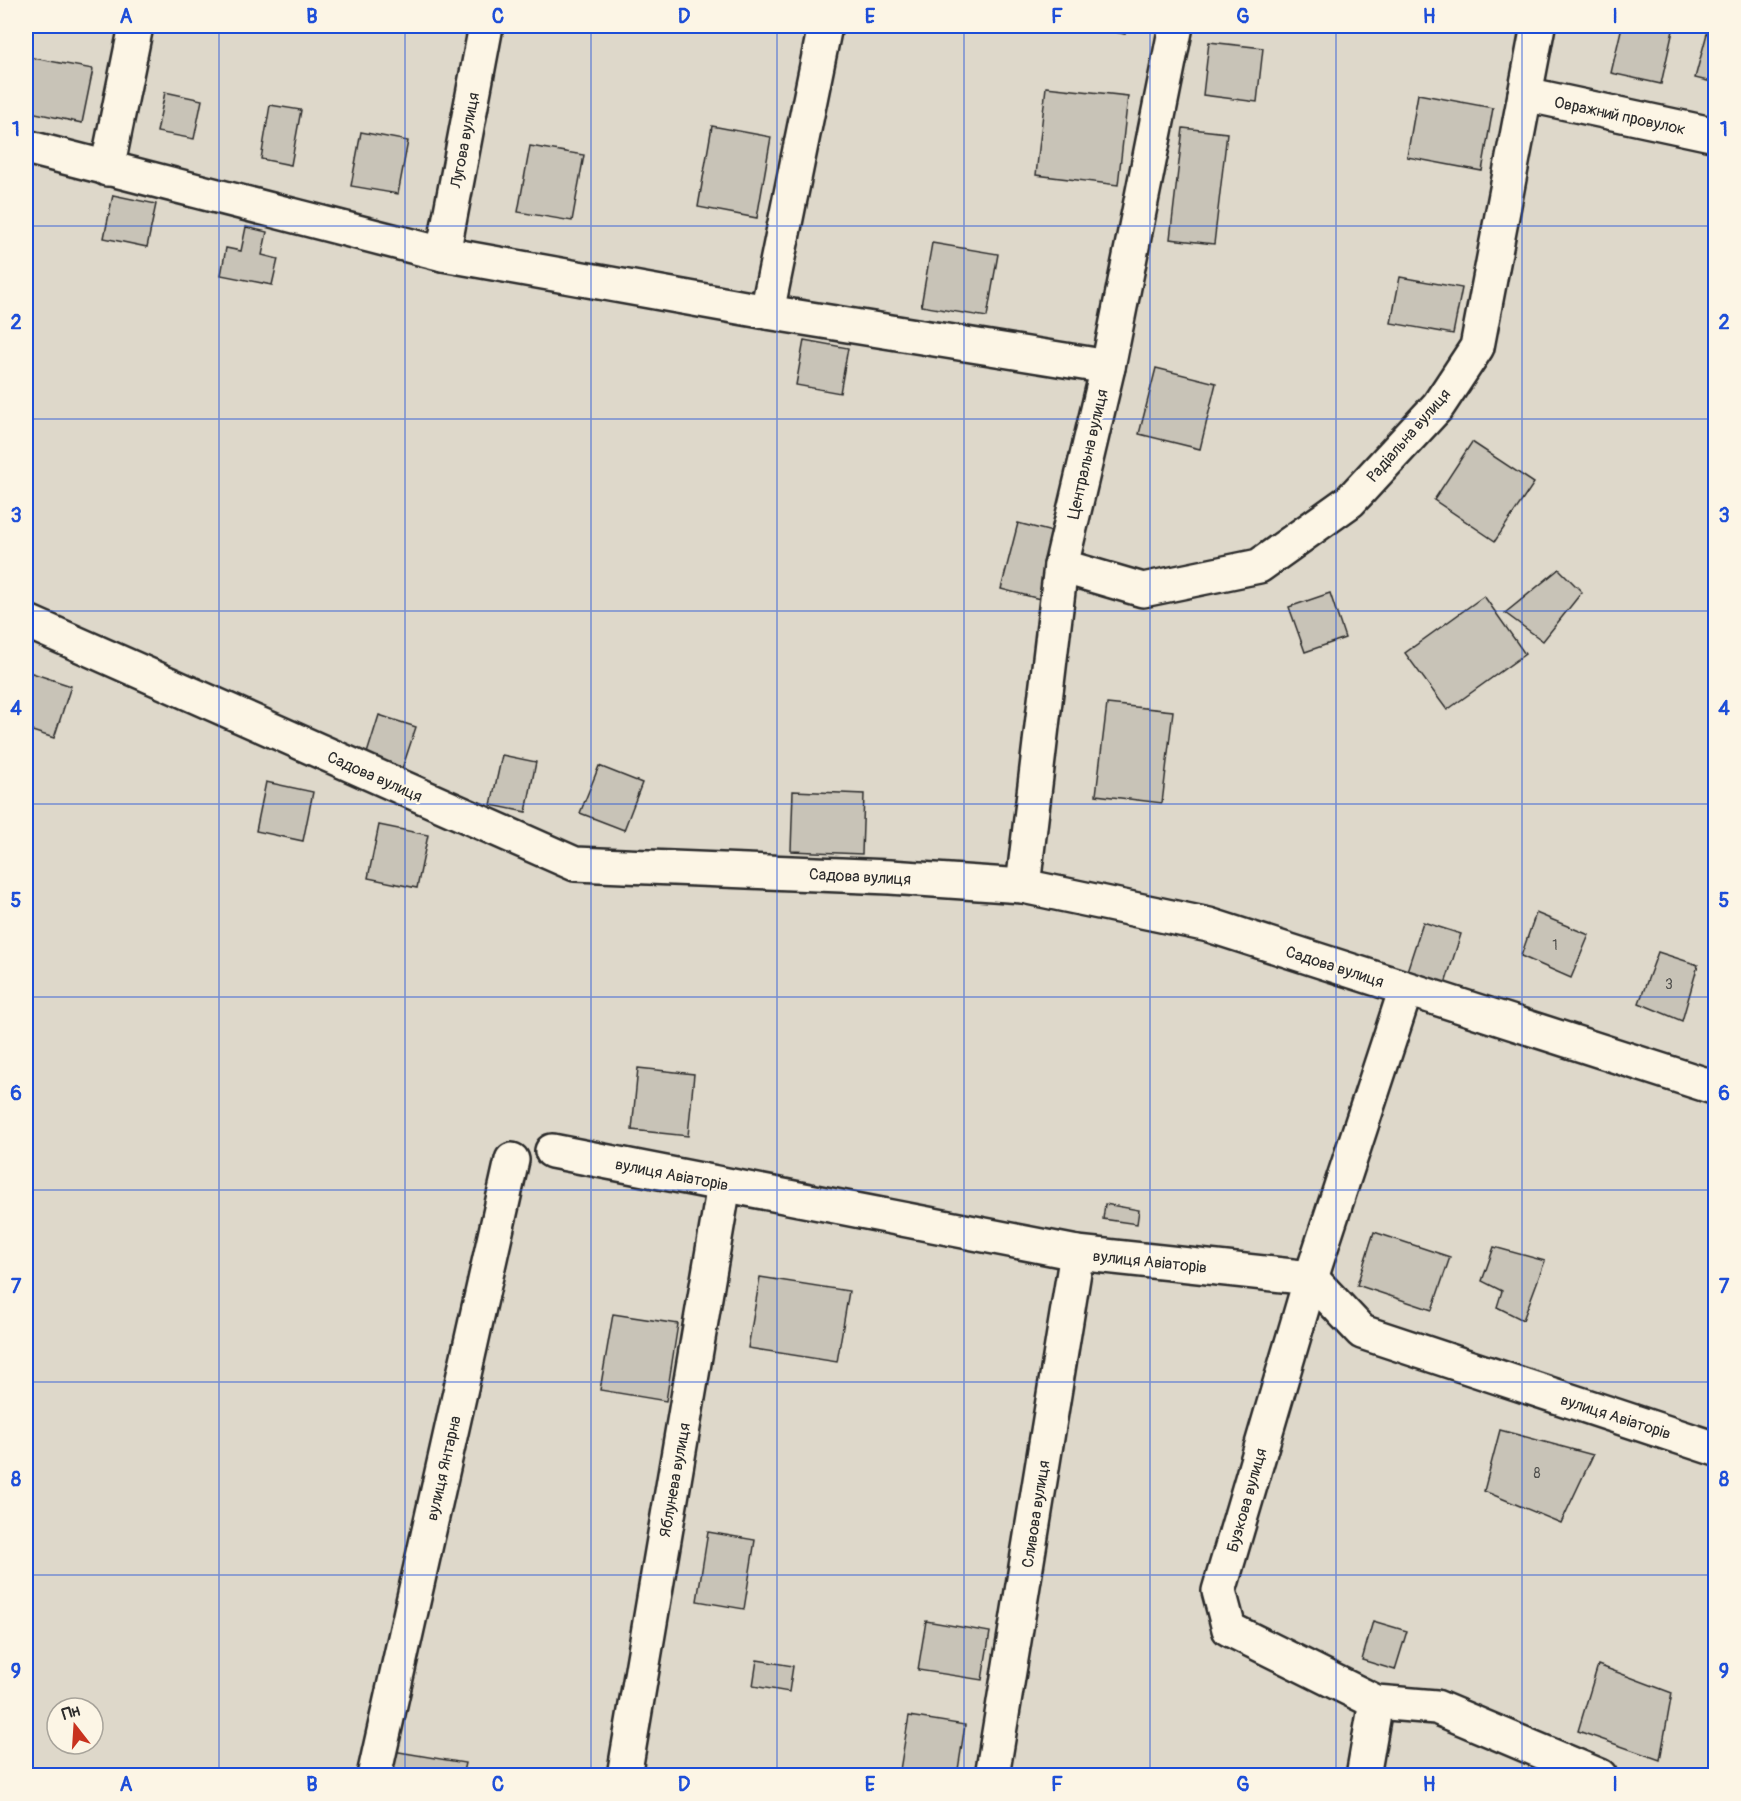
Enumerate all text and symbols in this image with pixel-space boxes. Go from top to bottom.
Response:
text: A [120,4,133,29]
text: B [306,4,318,29]
text: C [492,4,504,29]
text: D [678,4,691,29]
text: E [865,4,876,29]
text: F [1051,4,1063,29]
text: G [1236,4,1250,29]
text: H [1423,4,1436,29]
text: I [1612,4,1618,29]
street label: Лугова вулиця [446,91,484,191]
street label: Овражний провулок [1552,92,1687,140]
text: 1 [12,117,20,142]
text: 1 [1720,117,1728,142]
text: 2 [10,310,22,335]
text: 2 [1718,310,1730,335]
street label: Радіальна вулиця [1363,385,1455,487]
street label: Центральна вулиця [1063,387,1113,521]
text: 3 [10,503,22,528]
text: 3 [1718,503,1730,528]
text: 4 [10,696,22,721]
text: 4 [1718,696,1730,721]
street label: Садова вулиця [324,747,425,807]
street label: Садова вулиця [808,864,911,890]
text: 5 [11,888,22,913]
text: 5 [1719,888,1730,913]
house number: 1 [1552,937,1558,954]
street label: Садова вулиця [1283,942,1386,992]
house number: 3 [1665,976,1673,993]
text: 6 [10,1081,22,1106]
text: 6 [1718,1081,1730,1106]
street label: вулиця Авіаторів [614,1154,730,1196]
street label: вулиця Авіаторів [1092,1246,1208,1278]
text: 7 [11,1274,22,1299]
text: 7 [1719,1274,1730,1299]
street label: вулиця Авіаторів [1558,1390,1673,1444]
street label: вулиця Янтарна [422,1414,466,1523]
street label: Яблунева вулиця [655,1421,695,1539]
street label: Бузкова вулиця [1223,1446,1271,1555]
street label: Сливова вулиця [1018,1459,1054,1569]
house number: 8 [1533,1465,1541,1482]
text: 8 [11,1467,21,1492]
text: 8 [1719,1467,1729,1492]
text: 9 [11,1659,21,1684]
text: 9 [1719,1659,1729,1684]
north arrow [45,1696,105,1756]
text: Пн [60,1700,82,1725]
text: A [120,1772,133,1797]
text: B [306,1772,318,1797]
text: C [492,1772,504,1797]
text: D [678,1772,691,1797]
text: E [865,1772,876,1797]
text: F [1051,1772,1063,1797]
text: G [1236,1772,1250,1797]
text: H [1423,1772,1436,1797]
text: I [1612,1772,1618,1797]

